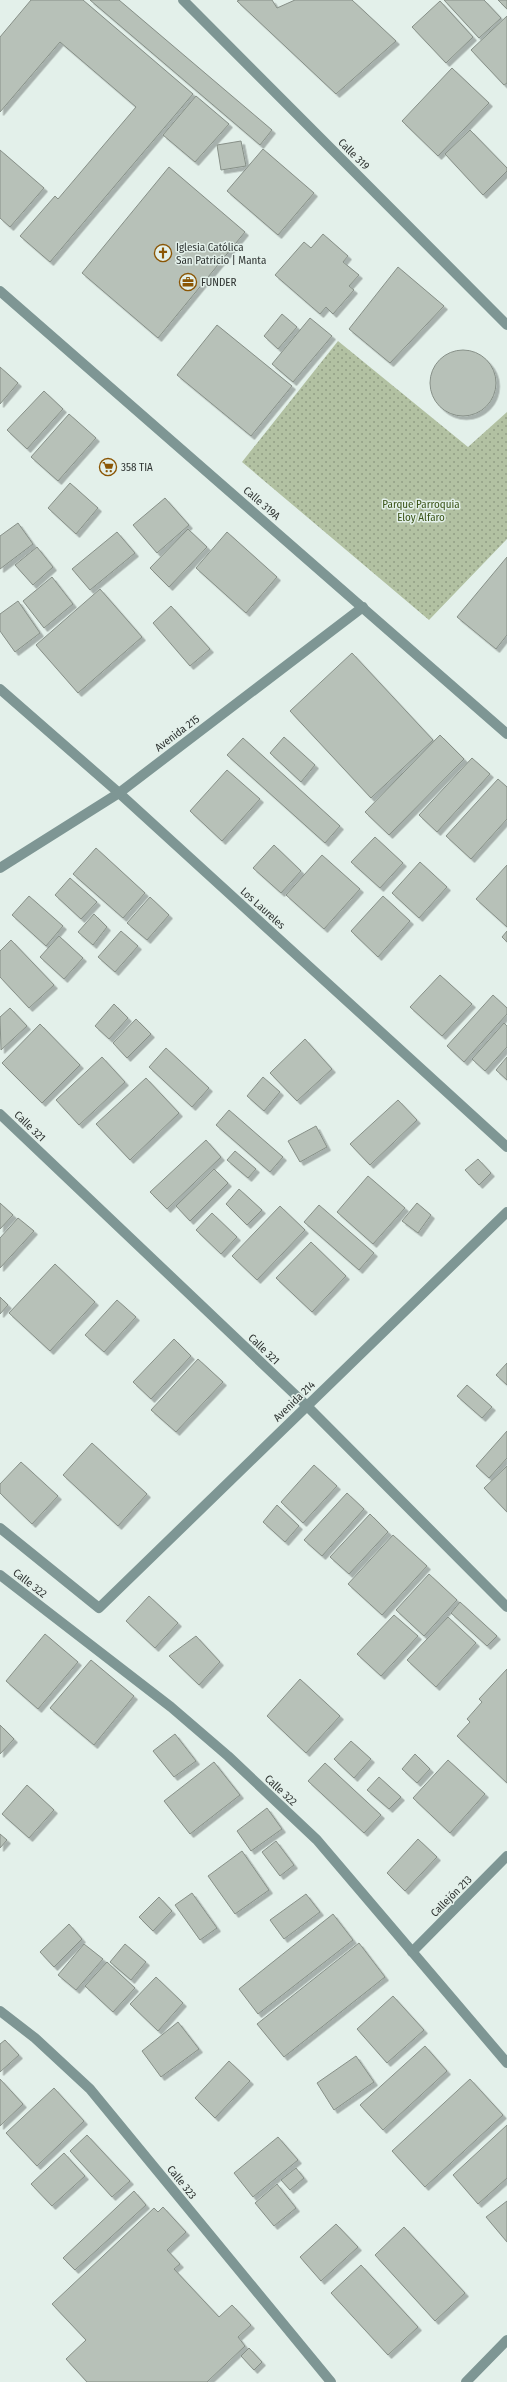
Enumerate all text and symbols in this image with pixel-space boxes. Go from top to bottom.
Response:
street label: Calle 319 [335,136,372,173]
place label: Iglesia Católica San Patricio | Manta [176,241,266,267]
church icon: Iglesia Católica San Patricio | Manta [153,243,173,263]
office icon: FUNDER [178,272,198,292]
place label: FUNDER [201,276,237,289]
supermarket icon: 358 TIA [98,457,118,477]
place label: 358 TIA [121,461,153,474]
street label: Calle 319A [241,484,283,523]
park label: Parque Parroquia Eloy Alfaro [382,498,460,524]
street label: Avenida 215 [152,712,202,754]
street label: Los Laureles [238,885,288,932]
street label: Calle 321 [11,1108,48,1144]
street label: Calle 321 [245,1331,282,1367]
street label: Avenida 214 [271,1378,318,1424]
street label: Calle 322 [10,1566,49,1601]
street label: Calle 322 [262,1772,299,1809]
street label: Callejón 213 [428,1873,475,1920]
street label: Calle 323 [164,2163,199,2202]

